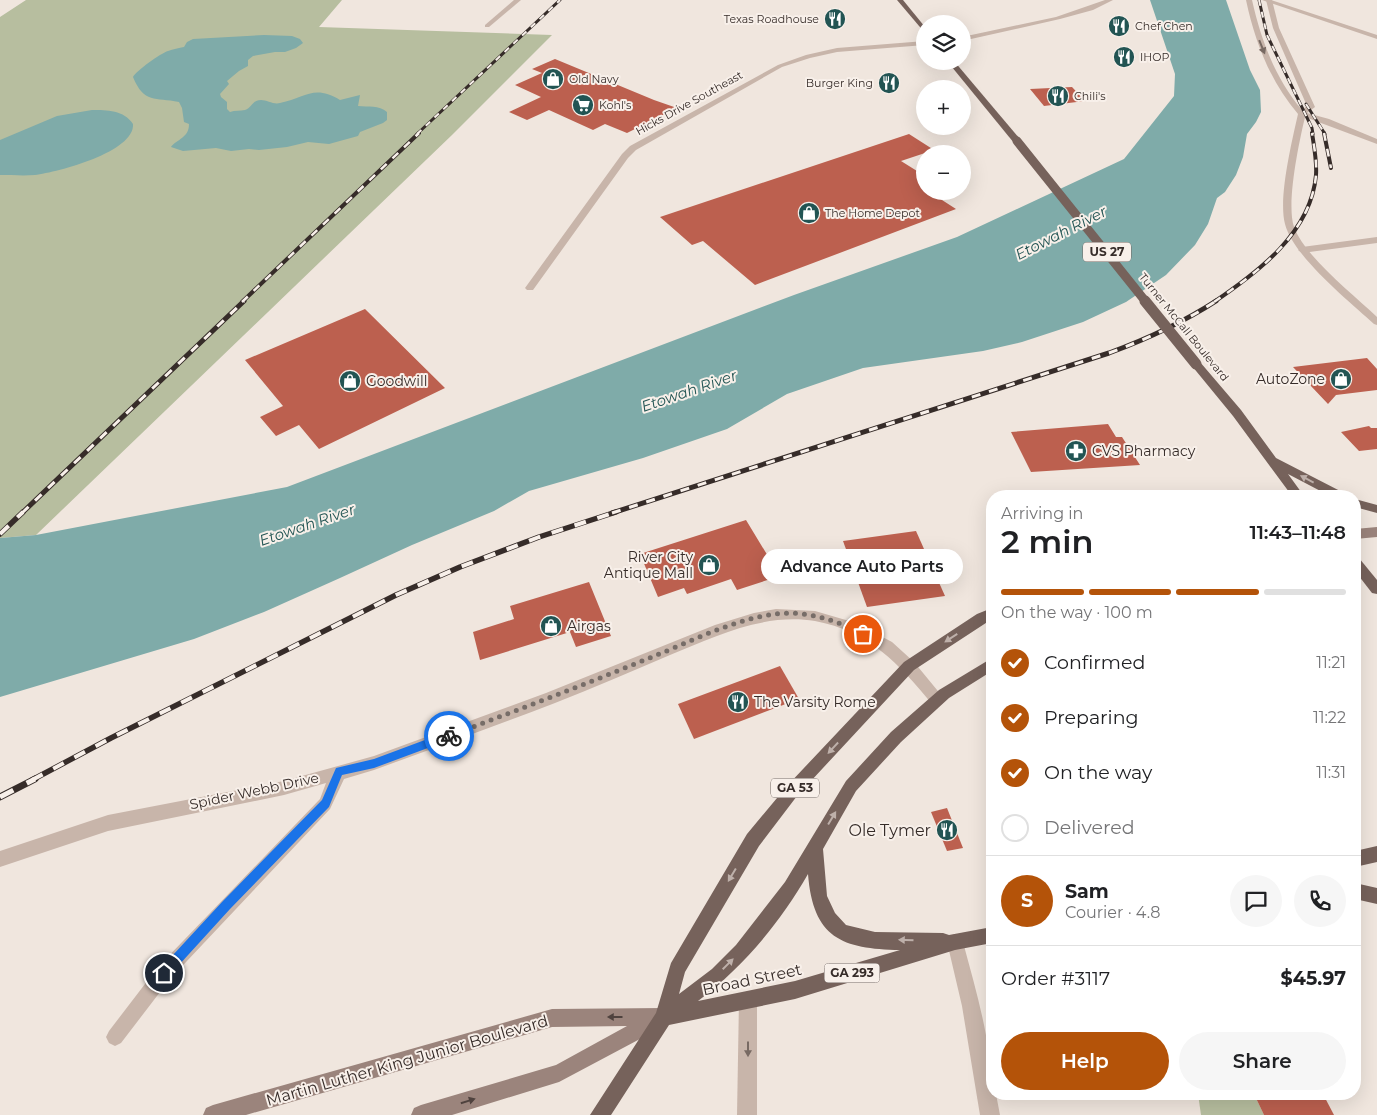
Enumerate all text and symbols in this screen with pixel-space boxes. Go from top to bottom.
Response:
restaurant icon: Texas Roadhouse [823,7,847,31]
place label: Texas Roadhouse [724,12,819,26]
restaurant icon: Chef Chen [1107,14,1131,38]
map controls [916,15,971,200]
button: layers [916,15,971,70]
place label: Chef Chen [1135,19,1193,33]
one-way arrow [1259,40,1267,54]
restaurant icon: IHOP [1112,45,1136,69]
place label: IHOP [1140,50,1169,64]
shop icon: Old Navy [541,67,565,91]
street label: Hicks Drive Southeast [633,68,745,138]
restaurant icon: Burger King [877,71,901,95]
place label: Old Navy [569,72,619,86]
place label: Burger King [806,76,873,90]
button: + [916,80,971,135]
restaurant icon: Chili's [1046,84,1070,108]
place label: Chili's [1074,89,1106,103]
supermarket icon: Kohl's [571,93,595,117]
place label: Kohl's [599,98,632,112]
button: − [916,145,971,200]
shop icon: The Home Depot [797,201,821,225]
water label: Etowah River [1012,201,1110,264]
place label: The Home Depot [825,206,920,220]
road number: US 27 [1083,242,1131,262]
street label: Turner McCall Boulevard [1136,270,1232,384]
water label: Etowah River [639,365,740,416]
shop icon: AutoZone [1329,367,1353,391]
shop icon: Goodwill [338,369,362,393]
place label: AutoZone [1256,370,1325,388]
place label: Goodwill [366,372,427,390]
pharmacy icon: CVS Pharmacy [1064,439,1088,463]
place label: CVS Pharmacy [1092,442,1196,460]
one-way arrow [1299,475,1314,483]
water label: Etowah River [257,499,358,550]
text: Arriving in [1001,504,1083,523]
text: 11:43–11:48 [1249,521,1346,544]
text: 2 min [1001,522,1093,561]
place label: River City Antique Mall [604,548,693,582]
callout: Advance Auto Parts [762,549,964,584]
shop icon: River City Antique Mall [697,553,721,577]
text: Advance Auto Parts [780,557,944,576]
text: On the way · 100 m [1001,603,1153,622]
pin [842,613,884,655]
shop icon: Airgas [539,614,563,638]
place label: Airgas [567,617,611,635]
icon: bag [849,620,877,648]
one-way arrow [944,633,958,643]
icon: check [1001,649,1029,677]
text: Confirmed [1044,651,1145,674]
text: 11:21 [1316,653,1346,672]
restaurant icon: The Varsity Rome [726,690,750,714]
place label: The Varsity Rome [754,693,876,711]
icon: check [1001,704,1029,732]
text: Preparing [1044,706,1139,729]
text: 11:22 [1313,708,1346,727]
courier [424,711,474,761]
icon: bike [435,722,463,750]
one-way arrow [827,742,839,754]
icon: check [1001,759,1029,787]
text: On the way [1044,761,1152,784]
text: 11:31 [1316,763,1346,782]
street label: Spider Webb Drive [188,769,320,813]
road number: GA 53 [771,778,819,798]
one-way arrow [827,811,836,824]
text: Delivered [1044,816,1135,839]
restaurant icon: Ole Tymer [935,818,959,842]
place label: Ole Tymer [849,821,931,840]
one-way arrow [728,869,737,882]
button: chat [1230,875,1282,927]
button: phone [1294,875,1346,927]
text: Sam [1065,880,1109,903]
text: S [1021,889,1033,912]
text: Courier · 4.8 [1065,903,1161,922]
one-way arrow [898,936,914,944]
pin [143,952,185,994]
icon: home [150,959,178,987]
one-way arrow [722,959,734,971]
street label: Broad Street [701,960,804,999]
road number: GA 293 [824,964,880,982]
text: Order #3117 [1001,967,1110,990]
text: $45.97 [1280,967,1346,990]
street label: Martin Luther King Junior Boulevard [264,1011,550,1110]
one-way arrow [607,1013,623,1021]
button: Help [1001,1032,1169,1090]
button: Share [1179,1032,1346,1090]
one-way arrow [744,1041,752,1057]
one-way arrow [460,1096,475,1104]

